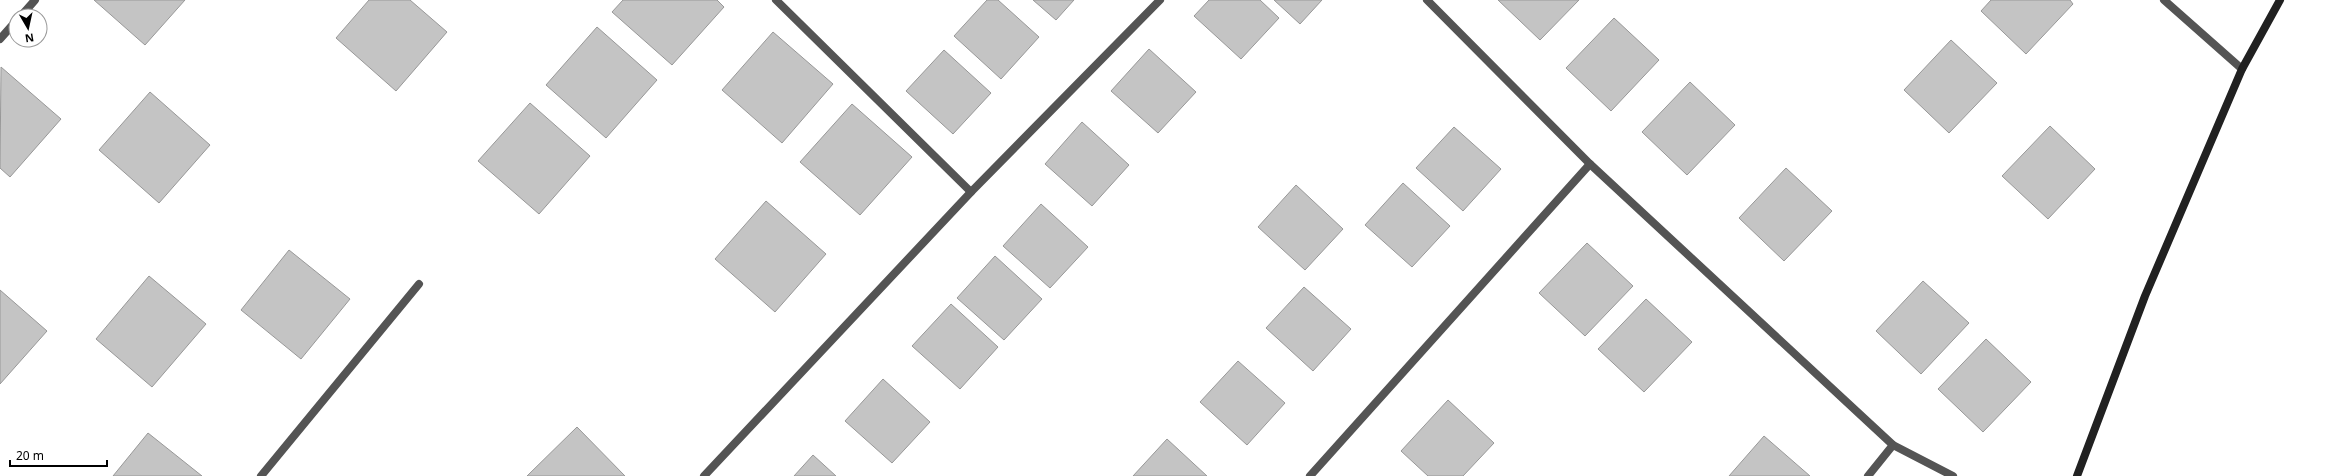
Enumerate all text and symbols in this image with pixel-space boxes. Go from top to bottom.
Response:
north arrow [8,8,48,48]
text: N [24,30,35,46]
scale bar [10,442,107,468]
text: 20 m [16,447,44,464]

